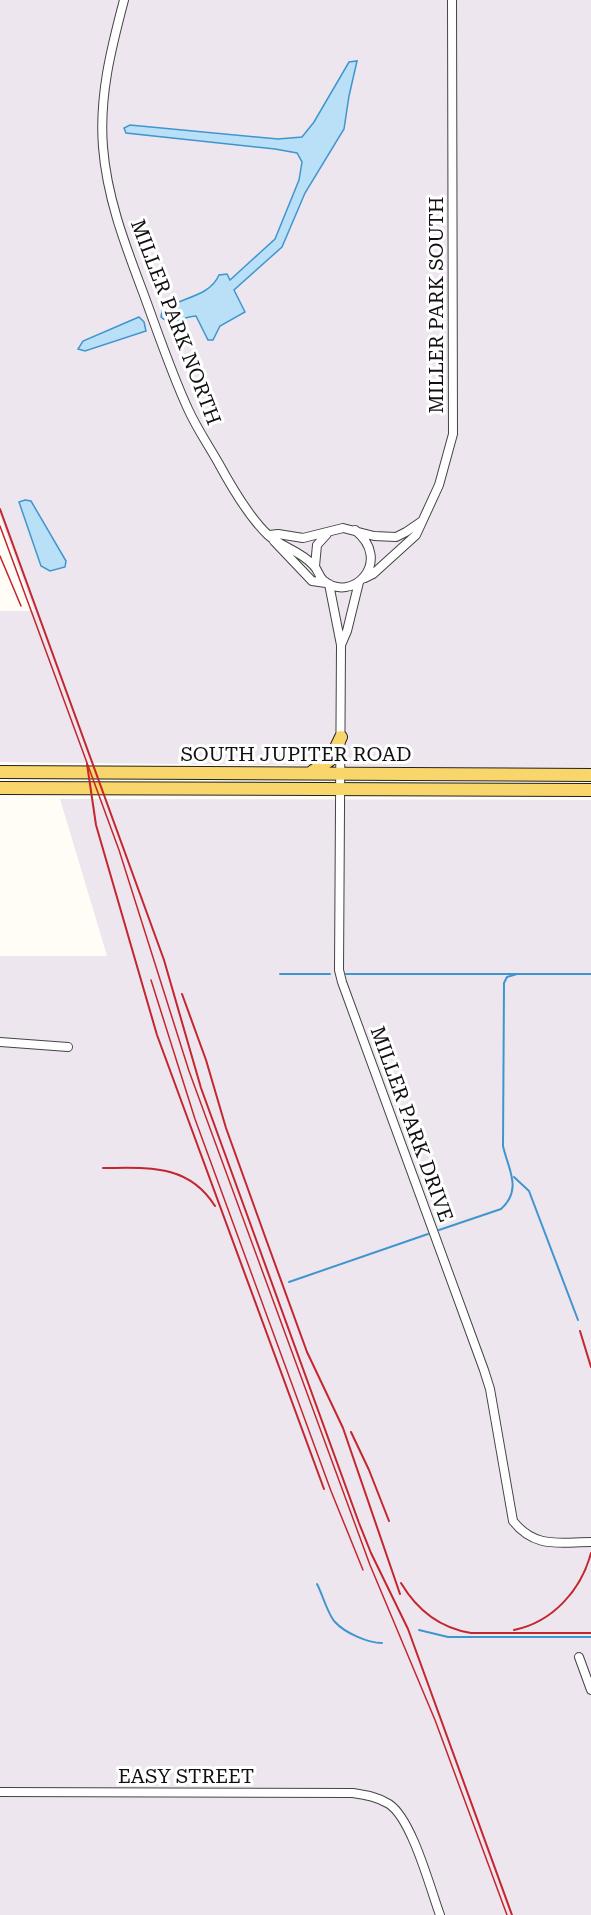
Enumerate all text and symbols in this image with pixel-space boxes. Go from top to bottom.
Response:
street label: MILLER PARK SOUTH [424,197,448,413]
street label: MILLER PARK NORTH [126,216,226,428]
street label: SOUTH JUPITER ROAD [181,742,411,766]
street label: MILLER PARK DRIVE [365,1023,459,1225]
street label: EASY STREET [118,1764,254,1788]

